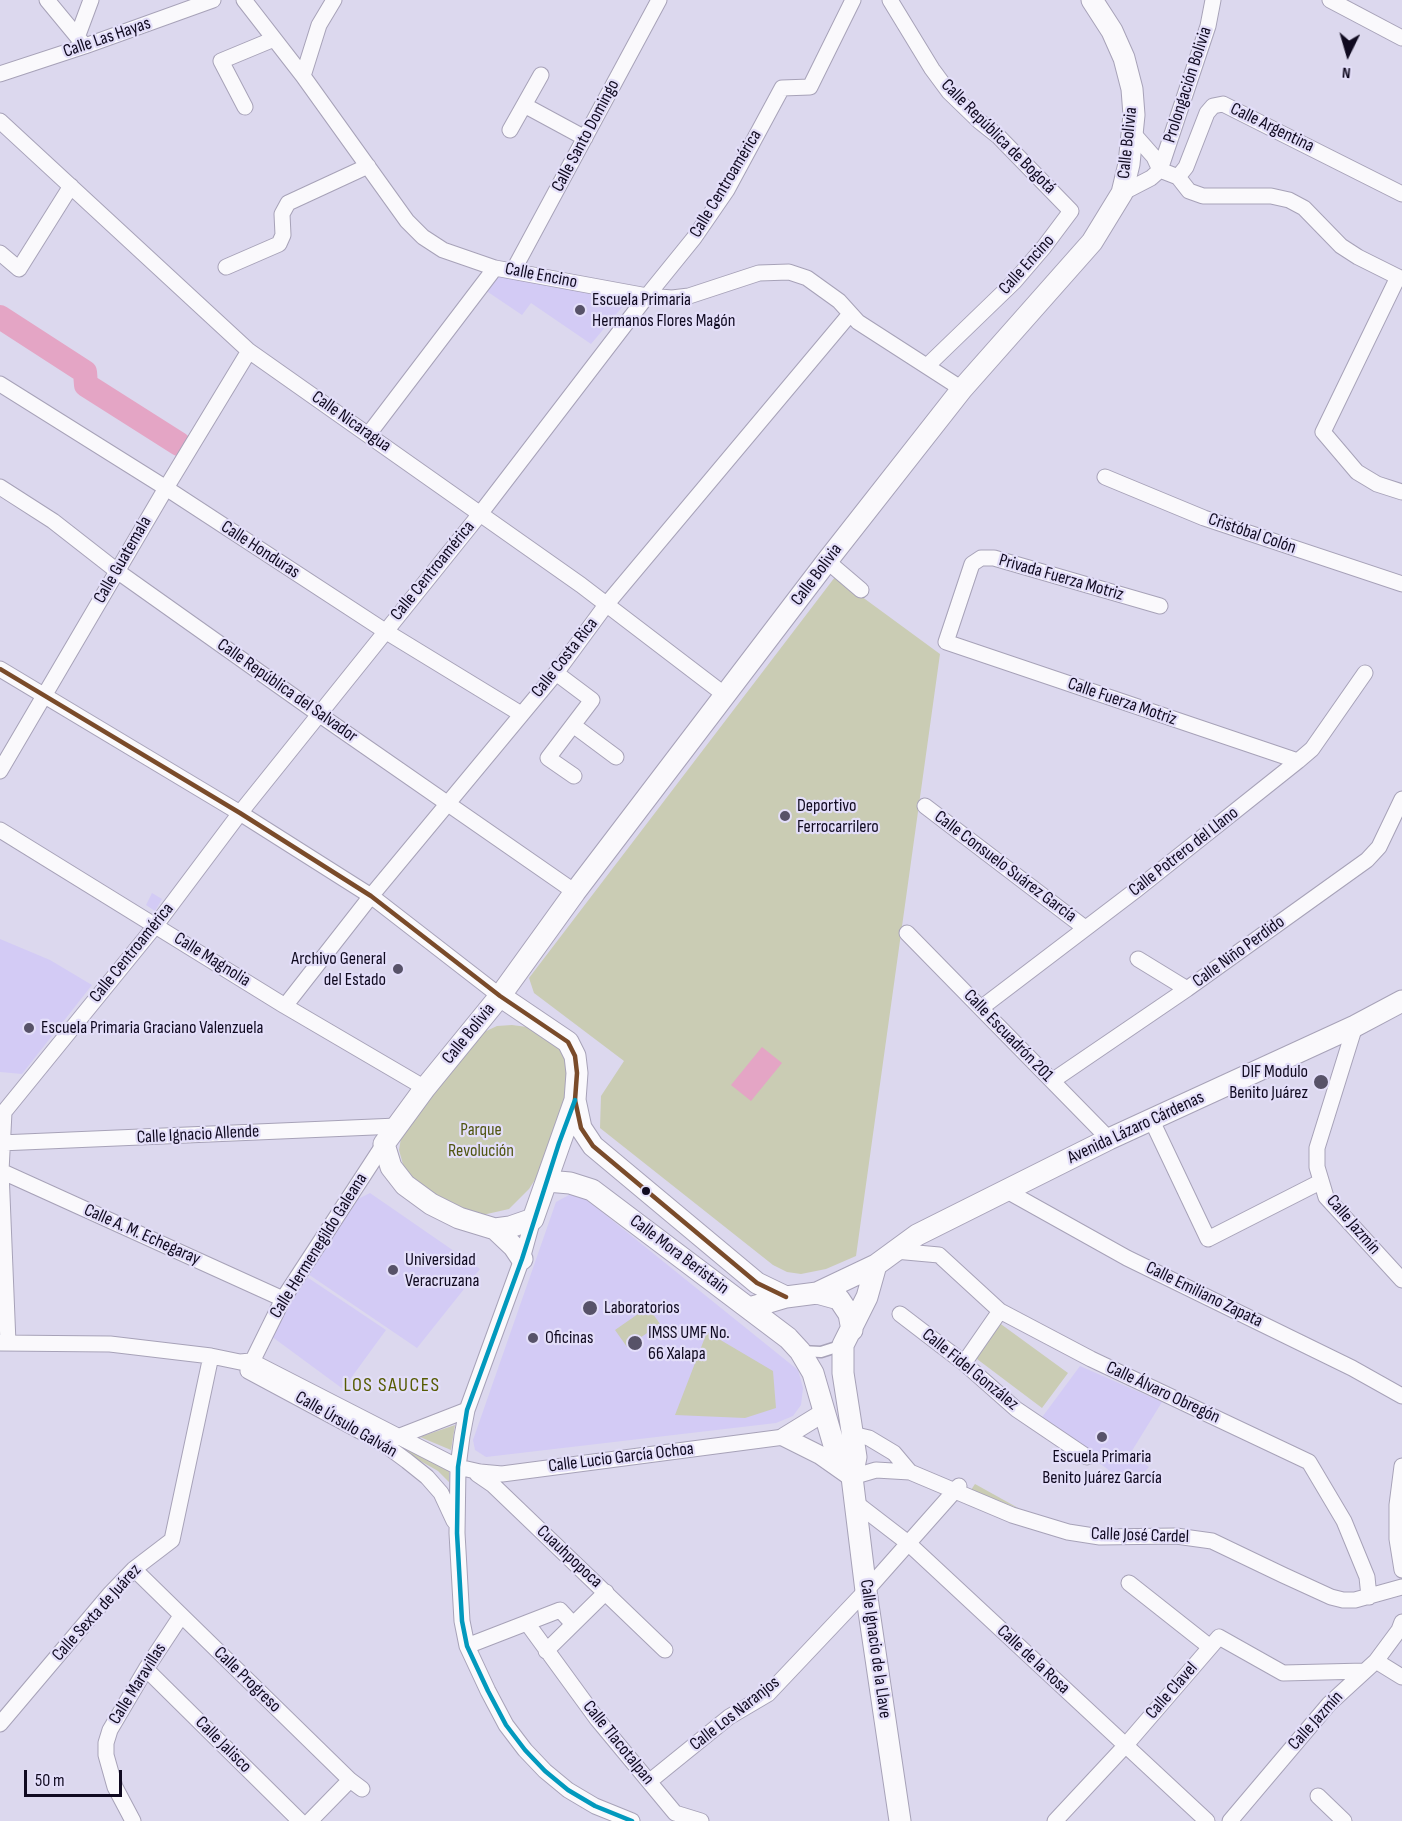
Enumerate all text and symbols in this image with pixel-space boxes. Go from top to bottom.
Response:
street label: Calle Las Hayas [60,13,154,63]
street label: Prolongación Bolivia [1159,24,1217,146]
north arrow [1318,24,1378,84]
text: N [1341,63,1351,82]
street label: Calle República de Bogotá [936,75,1060,199]
street label: Calle Santo Domingo [547,76,625,196]
street label: Calle Argentina [1227,98,1317,158]
street label: Calle Bolivia [1113,106,1143,180]
street label: Calle Centroamérica [685,126,767,242]
street label: Calle Encino [995,231,1059,299]
street label: Calle Encino [503,258,579,294]
place label: Escuela Primaria Hermanos Flores Magón [592,289,736,332]
marker: Escuela Primaria Hermanos Flores Magón [573,303,587,317]
street label: Calle Nicaragua [307,387,395,457]
street label: Cristóbal Colón [1205,509,1299,559]
street label: Calle Guatemala [89,513,157,607]
street label: Calle Honduras [216,516,304,584]
street label: Calle Centroamérica [386,517,480,625]
street label: Calle Bolivia [787,540,847,610]
street label: Privada Fuerza Motriz [996,550,1126,606]
street label: Calle Costa Rica [527,614,603,702]
street label: Calle República del Salvador [213,634,361,748]
street label: Calle Fuerza Motriz [1065,673,1179,731]
place label: Deportivo Ferrocarrilero [797,795,879,838]
street label: Calle Potrero del Llano [1125,803,1243,901]
street label: Calle Consuelo Suárez García [930,806,1080,928]
marker: Deportivo Ferrocarrilero [778,809,792,823]
street label: Calle Centroamérica [85,899,179,1007]
street label: Calle Niño Perdido [1189,911,1289,993]
street label: Calle Magnolia [170,928,254,992]
place label: Archivo General del Estado [291,948,386,990]
marker: Archivo General del Estado [391,962,405,976]
street label: Calle Escuadrón 201 [959,985,1057,1087]
street label: Calle Bolivia [438,999,500,1069]
place label: Escuela Primaria Graciano Valenzuela [41,1017,263,1039]
marker: Escuela Primaria Graciano Valenzuela [22,1021,36,1035]
place label: DIF Modulo Benito Juárez [1229,1061,1308,1104]
marker: DIF Modulo Benito Juárez [1312,1073,1330,1091]
street label: Avenida Lázaro Cárdenas [1064,1087,1208,1169]
park label: Parque Revolución [448,1119,514,1162]
street label: Calle Ignacio Allende [136,1121,260,1149]
street label: Calle Hermenegildo Galeana [266,1169,372,1323]
unlabelled marker [640,1185,652,1197]
street label: Calle Jazmín [1321,1191,1385,1259]
street label: Calle A. M. Echegaray [80,1200,204,1270]
street label: Calle Mora Beristain [625,1211,733,1299]
place label: Universidad Veracruzana [405,1249,479,1292]
street label: Calle Emiliano Zapata [1142,1257,1266,1333]
marker: Universidad Veracruzana [386,1263,400,1277]
place label: Laboratorios [604,1297,680,1319]
marker: Laboratorios [581,1299,599,1317]
place label: IMSS UMF No. 66 Xalapa [648,1322,730,1364]
street label: Calle Fidel González [917,1324,1023,1416]
place label: Oficinas [545,1327,593,1349]
marker: Oficinas [526,1331,540,1345]
marker: IMSS UMF No. 66 Xalapa [626,1334,644,1352]
street label: Calle Álvaro Obregón [1103,1357,1223,1429]
district label: LOS SAUCES [344,1374,440,1398]
street label: Calle Úrsulo Galván [291,1387,401,1463]
marker: Escuela Primaria Benito Juárez García [1095,1430,1109,1444]
street label: Calle Lucio García Ochoa [547,1438,695,1478]
place label: Escuela Primaria Benito Juárez García [1042,1446,1162,1488]
street label: Cuauhpopoca [532,1521,606,1593]
street label: Calle José Cardel [1091,1523,1189,1549]
street label: Calle Sexta de Juárez [48,1560,146,1666]
street label: Calle Ignacio de la Llave [855,1578,895,1720]
street label: Calle de la Rosa [992,1621,1074,1699]
street label: Calle Maravillas [105,1639,171,1729]
street label: Calle Progreso [209,1643,285,1717]
street label: Calle Clavel [1141,1658,1203,1724]
street label: Calle Los Naranjos [686,1672,784,1756]
street label: Calle Jazmín [1284,1687,1348,1755]
street label: Calle Tlacotalpan [578,1697,658,1789]
street label: Calle Jalisco [190,1712,256,1778]
scale bar [27,1758,124,1796]
text: 50 m [35,1770,65,1791]

